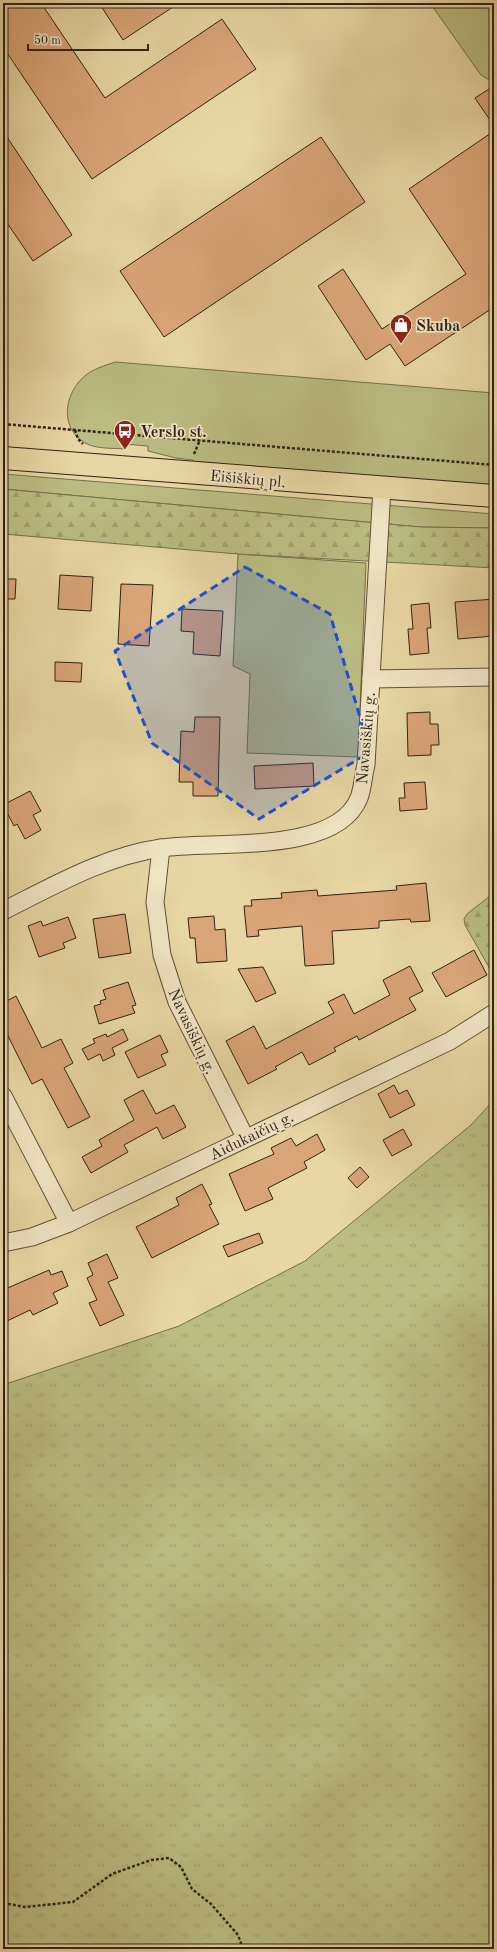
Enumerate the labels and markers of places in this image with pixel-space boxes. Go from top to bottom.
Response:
shop icon: Skuba [388,312,414,345]
place label: Skuba [416,319,460,335]
bus stop icon: Verslo st. [112,418,138,451]
place label: Verslo st. [140,425,207,441]

